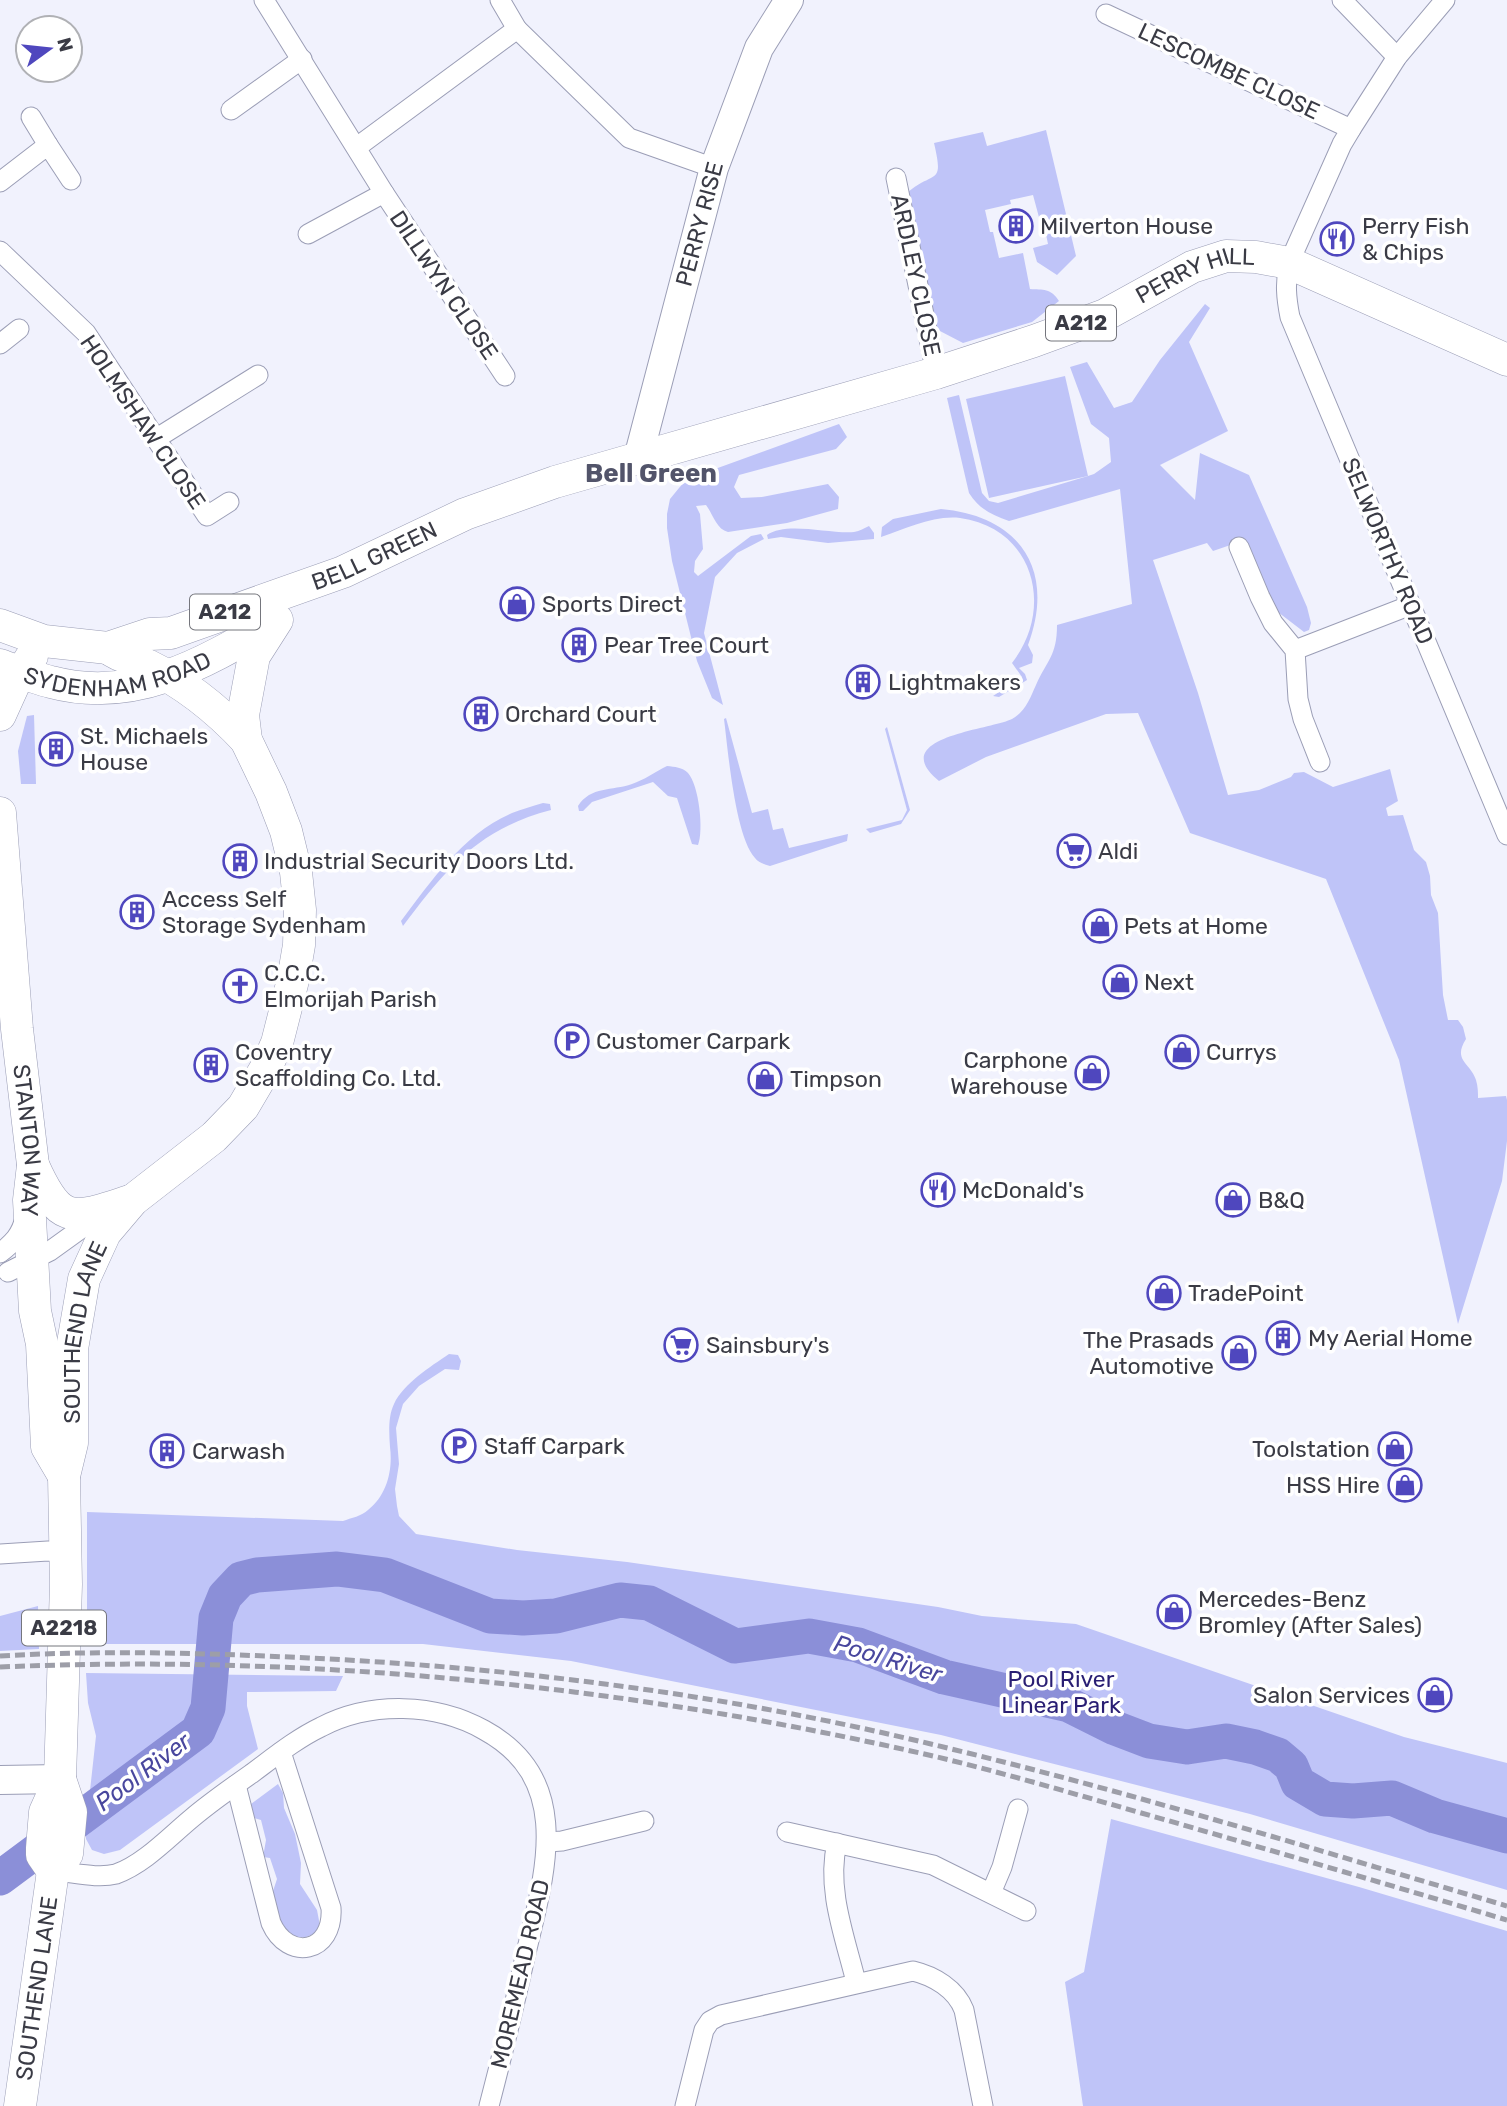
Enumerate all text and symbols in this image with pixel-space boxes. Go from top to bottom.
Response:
north arrow [14,14,84,84]
street label: LESCOMBE CLOSE [1134,17,1324,125]
text: N [52,35,78,54]
street label: PERRY RISE [670,159,729,289]
street label: ARDLEY CLOSE [885,191,947,359]
street label: DILLWYN CLOSE [384,205,504,365]
building icon: Milverton House [997,207,1035,245]
place label: Milverton House [1040,212,1213,240]
place label: Perry Fish & Chips [1362,212,1469,266]
restaurant icon: Perry Fish & Chips [1318,220,1356,258]
street label: PERRY HILL [1131,242,1255,309]
road number: A212 [1046,306,1116,340]
street label: HOLMSHAW CLOSE [74,329,212,515]
street label: SELWORTHY ROAD [1336,453,1440,649]
district label: Bell Green [585,458,717,489]
street label: BELL GREEN [308,515,442,596]
shop icon: Sports Direct [498,585,536,623]
place label: Sports Direct [542,590,683,618]
road number: A212 [190,594,260,630]
building icon: Pear Tree Court [560,626,598,664]
place label: Pear Tree Court [604,631,769,659]
street label: SYDENHAM ROAD [20,645,215,702]
building icon: Lightmakers [844,663,882,701]
place label: Lightmakers [888,668,1021,696]
building icon: Orchard Court [462,695,500,733]
place label: Orchard Court [505,700,656,728]
place label: St. Michaels House [80,722,208,776]
building icon: St. Michaels House [37,730,75,768]
supermarket icon: Aldi [1055,832,1093,870]
place label: Aldi [1098,837,1138,865]
building icon: Industrial Security Doors Ltd. [221,842,259,880]
place label: Industrial Security Doors Ltd. [264,847,574,875]
place label: Access Self Storage Sydenham [162,885,366,939]
building icon: Access Self Storage Sydenham [118,893,156,931]
shop icon: Pets at Home [1081,907,1119,945]
place label: Pets at Home [1124,912,1268,940]
place label: C.C.C. Elmorijah Parish [264,959,437,1013]
shop icon: Next [1101,963,1139,1001]
church icon: C.C.C. Elmorijah Parish [221,967,259,1005]
place label: Next [1144,968,1194,996]
parking icon: Customer Carpark [553,1022,591,1060]
place label: Customer Carpark [596,1027,790,1055]
shop icon: Currys [1163,1033,1201,1071]
place label: Coventry Scaffolding Co. Ltd. [235,1038,442,1092]
place label: Currys [1206,1038,1277,1066]
building icon: Coventry Scaffolding Co. Ltd. [192,1046,230,1084]
place label: Carphone Warehouse [950,1046,1068,1100]
shop icon: Carphone Warehouse [1073,1054,1111,1092]
shop icon: Timpson [746,1060,784,1098]
street label: STANTON WAY [7,1063,47,1218]
place label: Timpson [790,1065,882,1093]
restaurant icon: McDonald's [919,1171,957,1209]
place label: McDonald's [962,1176,1084,1204]
shop icon: B&Q [1214,1181,1252,1219]
place label: B&Q [1258,1186,1305,1214]
street label: SOUTHEND LANE [58,1237,113,1424]
shop icon: TradePoint [1145,1274,1183,1312]
place label: TradePoint [1188,1279,1303,1307]
building icon: My Aerial Home [1264,1319,1302,1357]
place label: My Aerial Home [1308,1324,1473,1352]
supermarket icon: Sainsbury's [662,1326,700,1364]
place label: The Prasads Automotive [1083,1326,1214,1380]
place label: Sainsbury's [706,1331,829,1359]
shop icon: The Prasads Automotive [1220,1334,1258,1372]
parking icon: Staff Carpark [440,1427,478,1465]
shop icon: Toolstation [1376,1430,1414,1468]
building icon: Carwash [148,1432,186,1470]
place label: Staff Carpark [484,1432,625,1460]
place label: Toolstation [1252,1435,1370,1463]
place label: Carwash [192,1437,285,1465]
shop icon: HSS Hire [1386,1466,1424,1504]
place label: HSS Hire [1286,1471,1380,1499]
place label: Mercedes-Benz Bromley (After Sales) [1198,1585,1422,1639]
shop icon: Mercedes-Benz Bromley (After Sales) [1155,1593,1193,1631]
road number: A2218 [22,1610,106,1646]
water label: Pool River [831,1629,946,1689]
park label: Pool River Linear Park [1001,1665,1121,1719]
shop icon: Salon Services [1416,1676,1454,1714]
place label: Salon Services [1253,1681,1410,1709]
water label: Pool River [90,1727,197,1817]
street label: MOREMEAD ROAD [485,1877,555,2071]
street label: SOUTHEND LANE [10,1894,63,2082]

